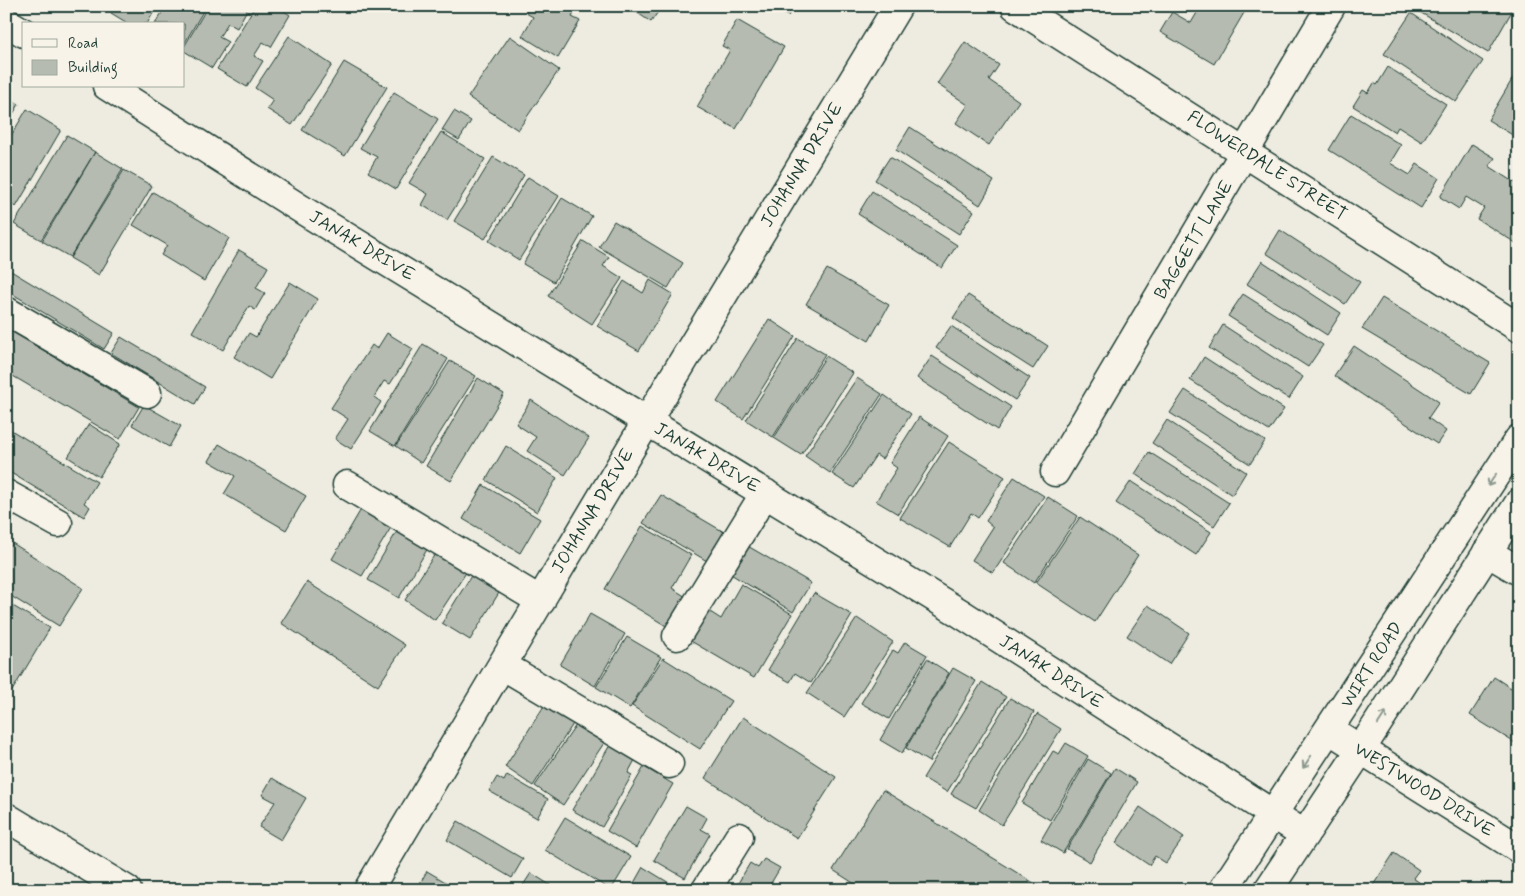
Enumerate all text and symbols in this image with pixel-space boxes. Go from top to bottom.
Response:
legend [22,22,185,88]
text: Road [68,34,98,54]
text: Building [68,58,118,79]
street label: JOHANNA DRIVE [755,98,849,232]
street label: FLOWERDALE STREET [1182,105,1352,227]
street label: BAGGETT LANE [1149,176,1239,304]
street label: JANAK DRIVE [305,205,419,287]
street label: JANAK DRIVE [650,417,764,499]
street label: JOHANNA DRIVE [546,444,640,578]
one-way arrow [1487,473,1497,487]
street label: WIRT ROAD [1335,617,1409,713]
street label: JANAK DRIVE [994,629,1108,715]
one-way arrow [1377,711,1387,725]
street label: WESTWOOD DRIVE [1349,737,1499,843]
one-way arrow [1302,755,1312,769]

